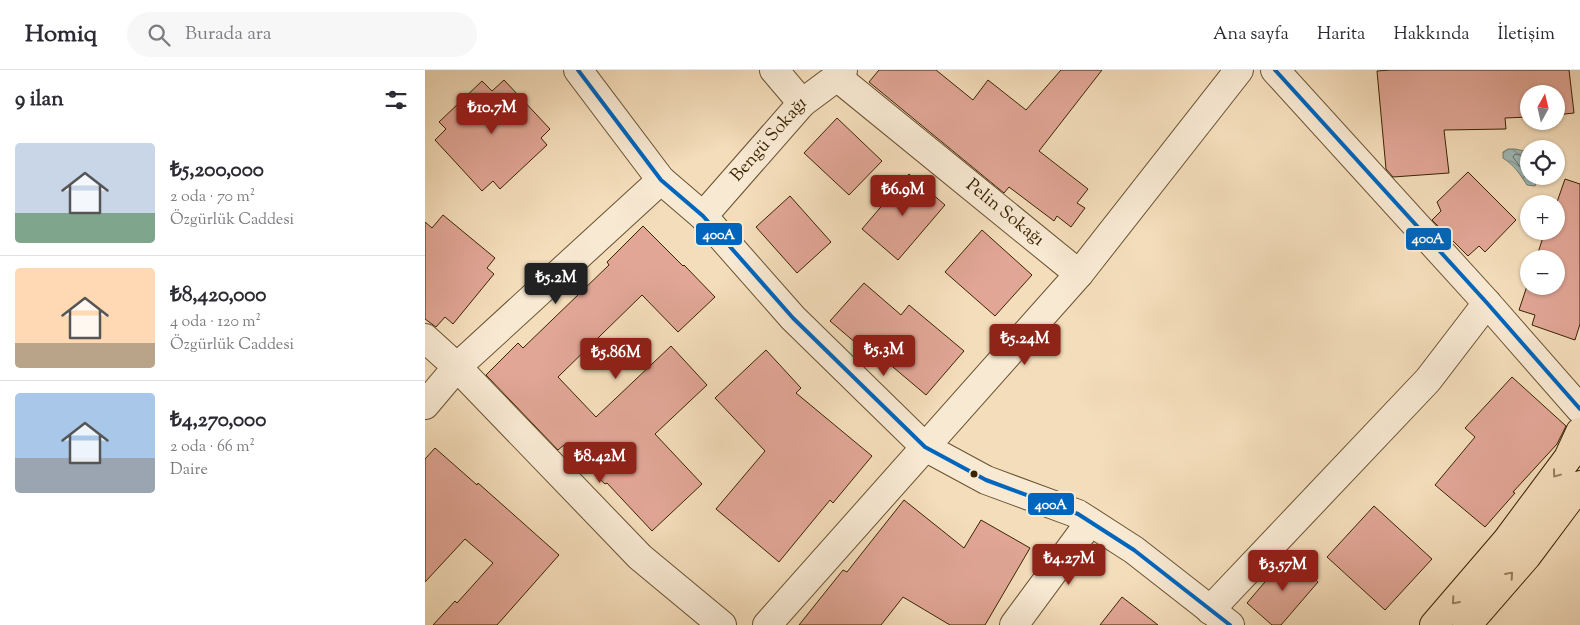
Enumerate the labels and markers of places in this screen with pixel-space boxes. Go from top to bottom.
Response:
pin: ₺10.7M [451,92,533,135]
pin: ₺6.9M [868,174,938,217]
pin: ₺5.2M [521,262,591,305]
pin: ₺5.24M [984,324,1066,366]
pin: ₺5.3M [849,334,919,377]
pin: ₺5.86M [575,338,657,380]
pin: ₺8.42M [559,442,641,484]
unlabelled marker [969,469,979,479]
pin: ₺4.27M [1028,544,1110,586]
pin: ₺3.57M [1242,550,1324,592]

